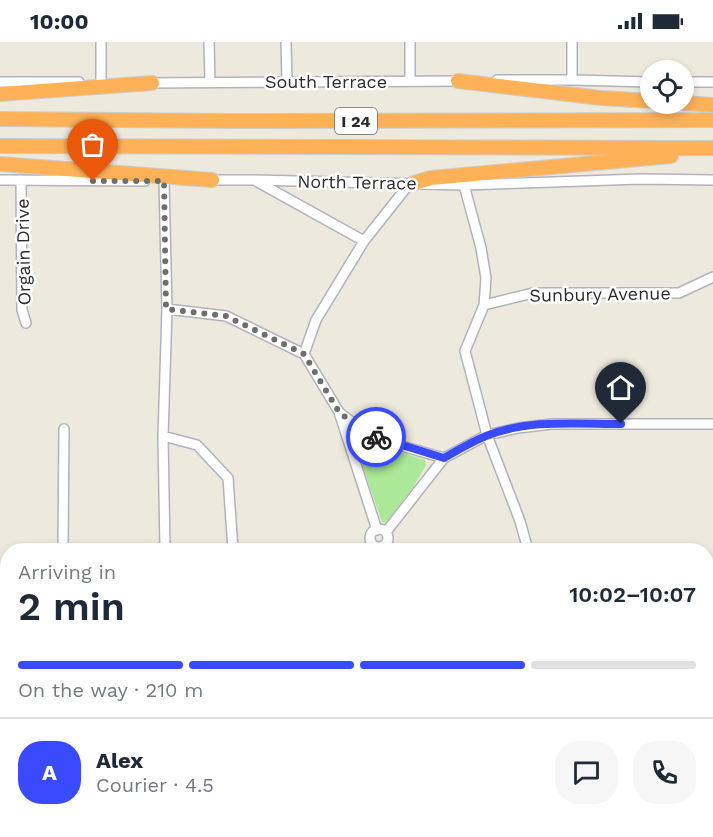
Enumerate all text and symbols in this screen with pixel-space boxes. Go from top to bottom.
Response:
text: 10:00 [30,9,89,34]
map controls [640,60,694,114]
button: locate [640,60,694,114]
street label: South Terrace [265,71,387,92]
road number: I 24 [335,108,377,134]
pin [67,119,118,181]
icon: bag [76,128,109,161]
street label: North Terrace [297,170,417,194]
street label: Orgain Drive [12,198,34,306]
street label: Sunbury Avenue [529,282,671,306]
pin [595,362,646,424]
icon: home [604,371,637,404]
courier [346,407,406,467]
icon: bike [360,421,393,454]
text: Arriving in [18,560,116,584]
text: 10:02–10:07 [569,582,696,607]
text: 2 min [18,584,125,629]
text: On the way · 210 m [18,678,203,702]
button: chat [555,741,618,804]
button: phone [633,741,696,804]
text: Alex [96,748,143,773]
text: A [42,760,57,785]
text: Courier · 4.5 [96,773,214,797]

